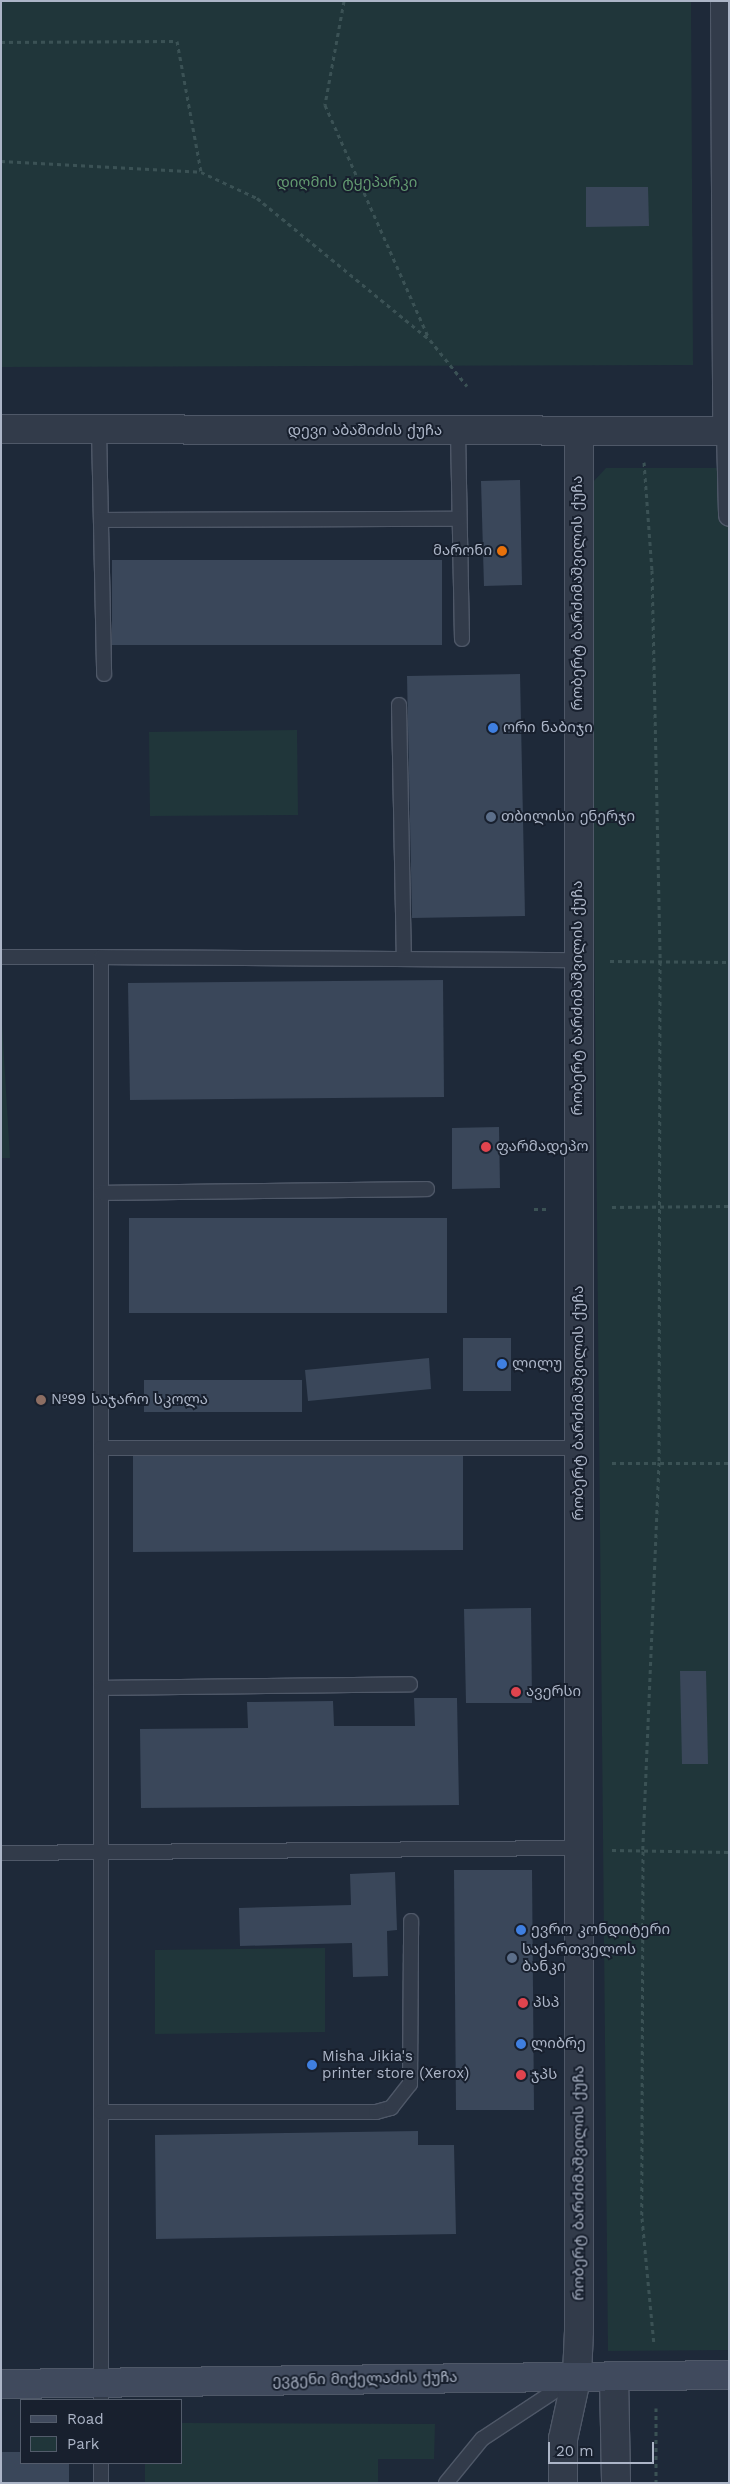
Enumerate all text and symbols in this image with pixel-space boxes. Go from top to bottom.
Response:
park label: დიღმის ტყეპარკი [277,174,417,192]
street label: დევი აბაშიძის ქუჩა [288,422,442,440]
street label: რობერტ ბარძიმაშვილის ქუჩა [569,476,587,710]
place label: მარონი [433,542,492,560]
marker: მარონი [496,545,508,557]
place label: ორი ნაბიჯი [503,719,593,737]
marker: ორი ნაბიჯი [487,722,499,734]
place label: თბილისი ენერჯი [501,808,635,826]
marker: თბილისი ენერჯი [485,811,497,823]
street label: რობერტ ბარძიმაშვილის ქუჩა [569,881,587,1115]
place label: ფარმადეპო [496,1138,589,1156]
marker: ფარმადეპო [480,1141,492,1153]
street label: რობერტ ბარძიმაშვილის ქუჩა [570,1286,588,1520]
place label: ლილუ [512,1355,562,1373]
marker: ლილუ [496,1358,508,1370]
place label: №99 საჯარო სკოლა [51,1391,208,1409]
marker: №99 საჯარო სკოლა [35,1394,47,1406]
place label: ავერსი [526,1683,581,1701]
marker: ავერსი [510,1686,522,1698]
place label: ევრო კონდიტერი [531,1921,670,1939]
marker: ევრო კონდიტერი [515,1924,527,1936]
place label: საქართველოს ბანკი [522,1940,636,1975]
marker: საქართველოს ბანკი [506,1952,518,1964]
place label: პსპ [533,1994,559,2012]
marker: პსპ [517,1997,529,2009]
place label: ლიბრე [531,2035,586,2053]
marker: ლიბრე [515,2038,527,2050]
place label: Misha Jikia's printer store (Xerox) [322,2047,470,2082]
marker: Misha Jikia's printer store (Xerox) [306,2059,318,2071]
place label: ჯპს [531,2066,557,2084]
street label: რობერტ ბარძიმაშვილის ქუჩა [570,2066,588,2300]
marker: ჯპს [515,2069,527,2081]
street label: ევგენი მიქელაძის ქუჩა [272,2368,458,2390]
legend [20,2399,182,2464]
text: Road [67,2410,104,2428]
scale bar [550,2432,656,2464]
text: Park [67,2435,99,2453]
text: 20 m [556,2442,594,2460]

